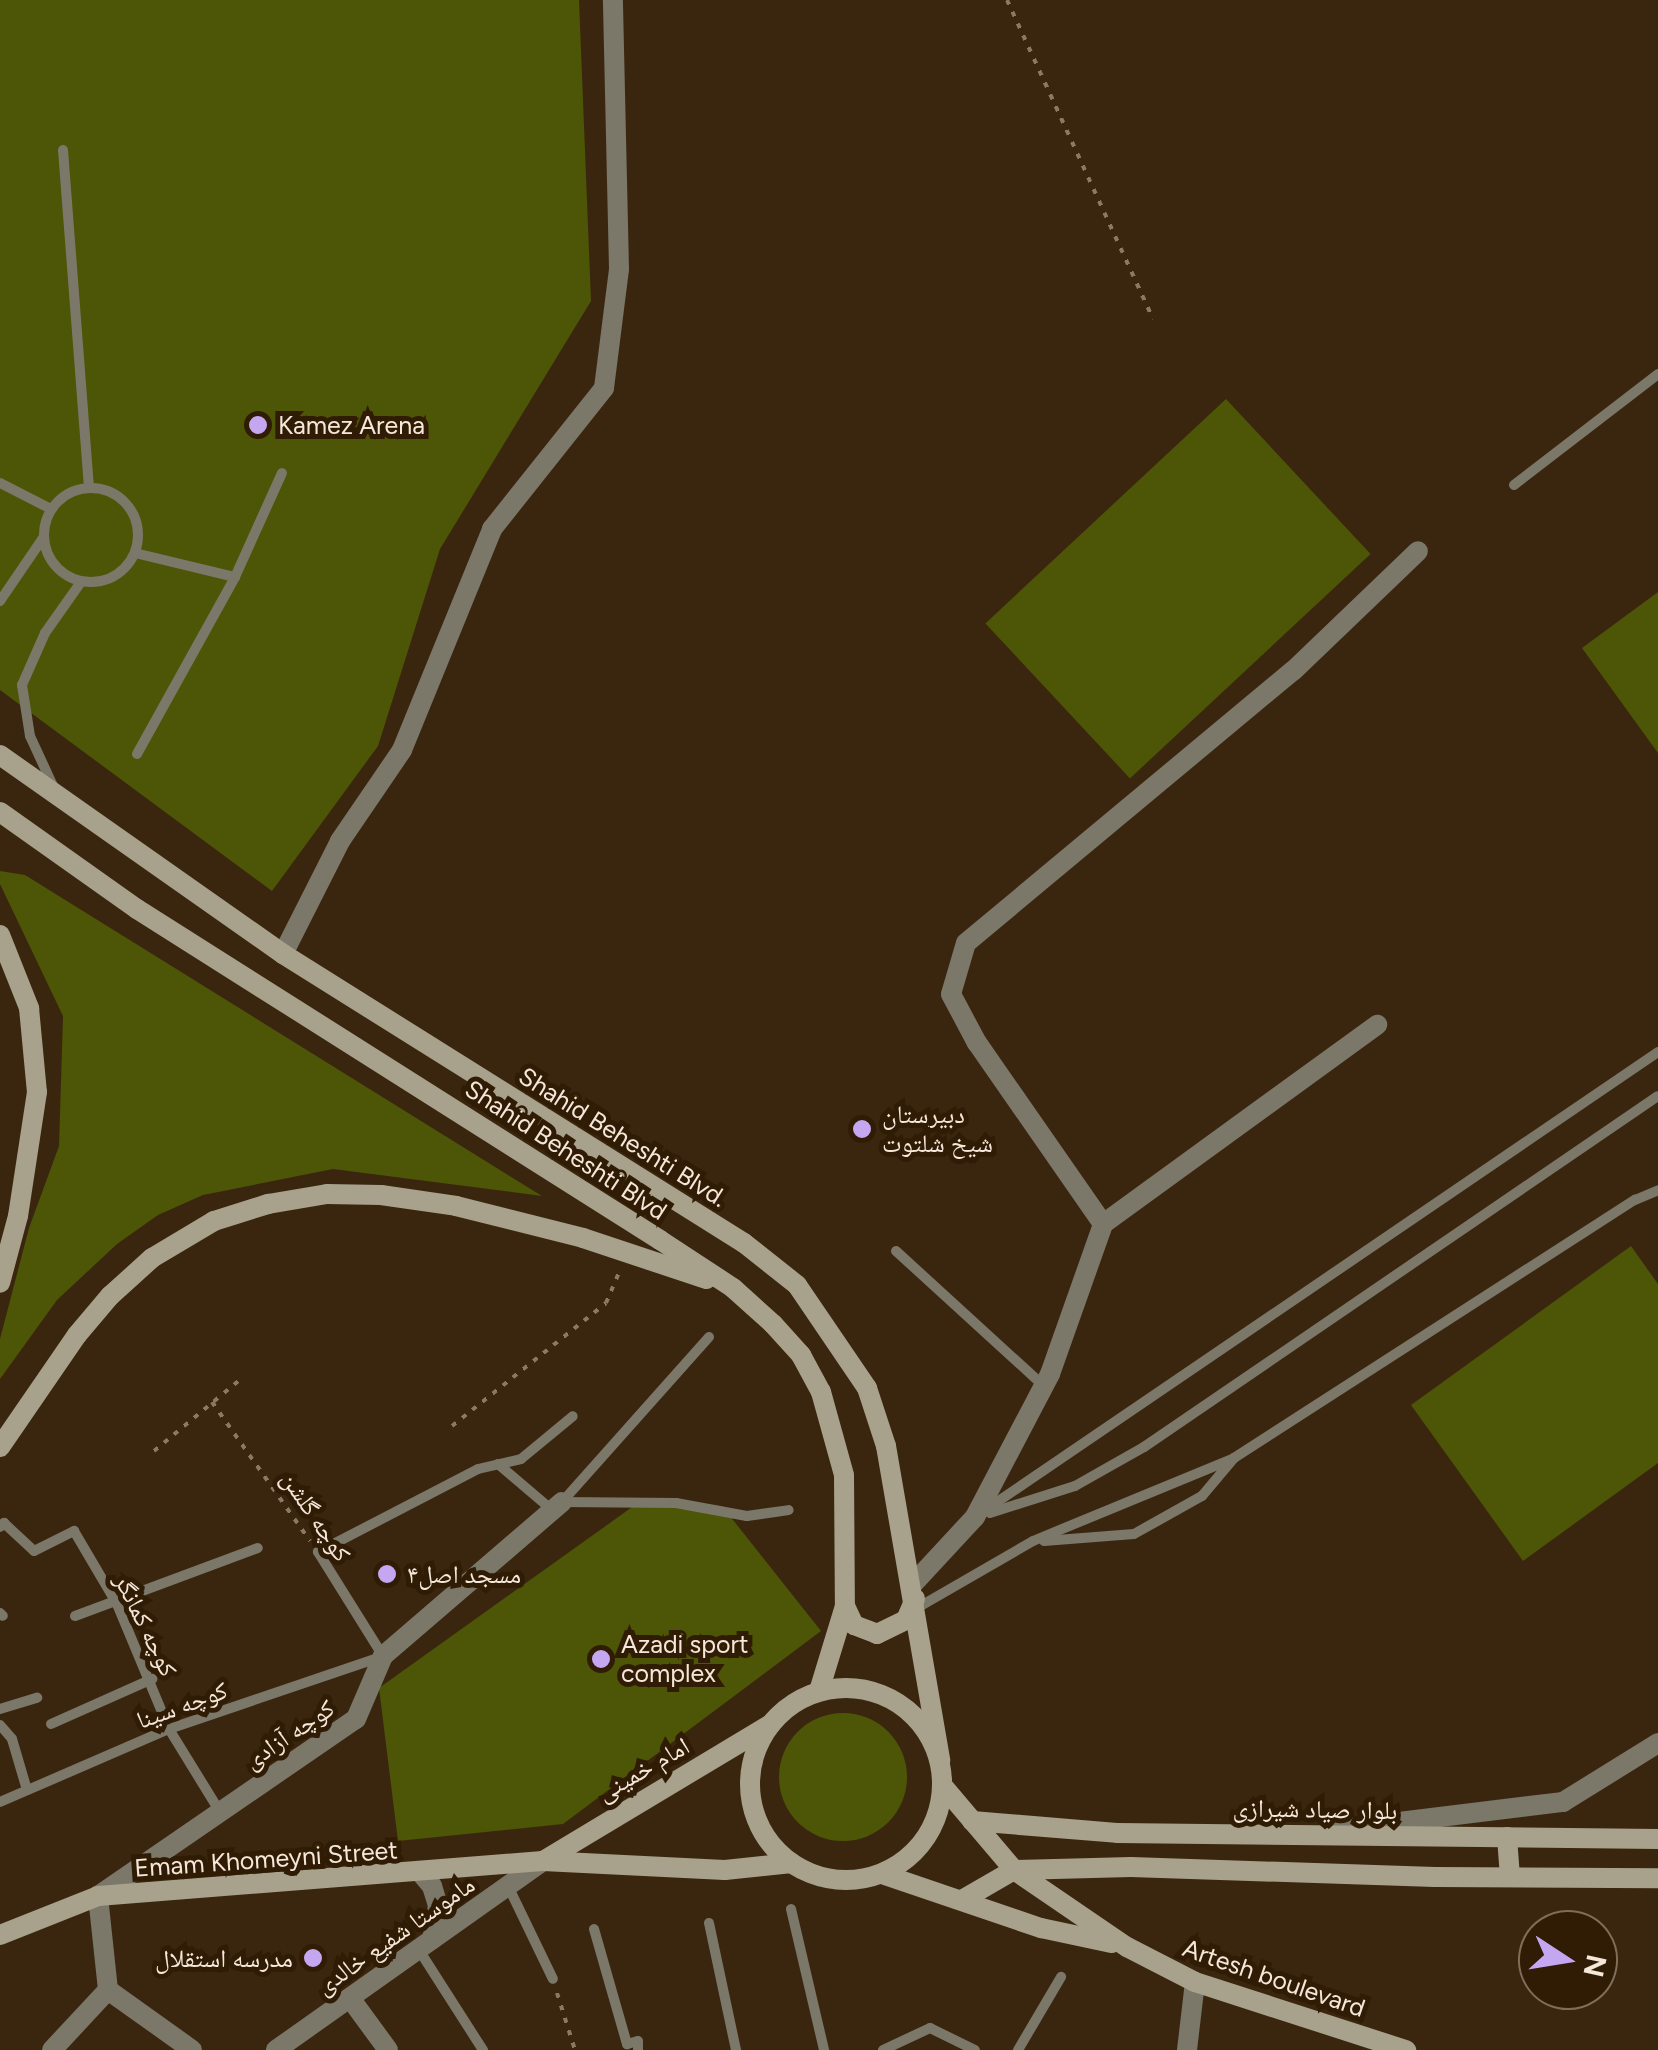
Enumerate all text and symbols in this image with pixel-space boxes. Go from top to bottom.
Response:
place label: Kamez Arena [278,410,425,440]
marker: Kamez Arena [247,414,269,436]
street label: Shahid Beheshti Blvd. [513,1061,733,1213]
street label: Shahid Beheshti Blvd [460,1074,672,1226]
place label: دبیرستان شیخ شلتوت [882,1100,993,1159]
marker: دبیرستان شیخ شلتوت [851,1118,873,1140]
street label: کوچه گلشن [275,1465,357,1567]
place label: مسجد اصل۴ [407,1559,521,1589]
marker: مسجد اصل۴ [376,1563,398,1585]
street label: کوچه کمانگر [108,1569,184,1681]
place label: Azadi sport complex [621,1630,748,1689]
marker: Azadi sport complex [590,1648,612,1670]
street label: کوچه سینا [132,1675,232,1735]
street label: کوچه آزادی [238,1693,340,1775]
street label: امام خمینی [591,1731,695,1807]
street label: بلوار صیاد شیرازی [1232,1793,1398,1825]
street label: Emam Khomeyni Street [133,1835,399,1883]
street label: ماموستا شفیع خالدی [310,1869,480,2001]
north arrow [1518,1910,1618,2010]
street label: Artesh boulevard [1179,1933,1369,2023]
place label: مدرسه استقلال [155,1943,293,1973]
marker: مدرسه استقلال [302,1947,324,1969]
text: N [1577,1952,1614,1980]

